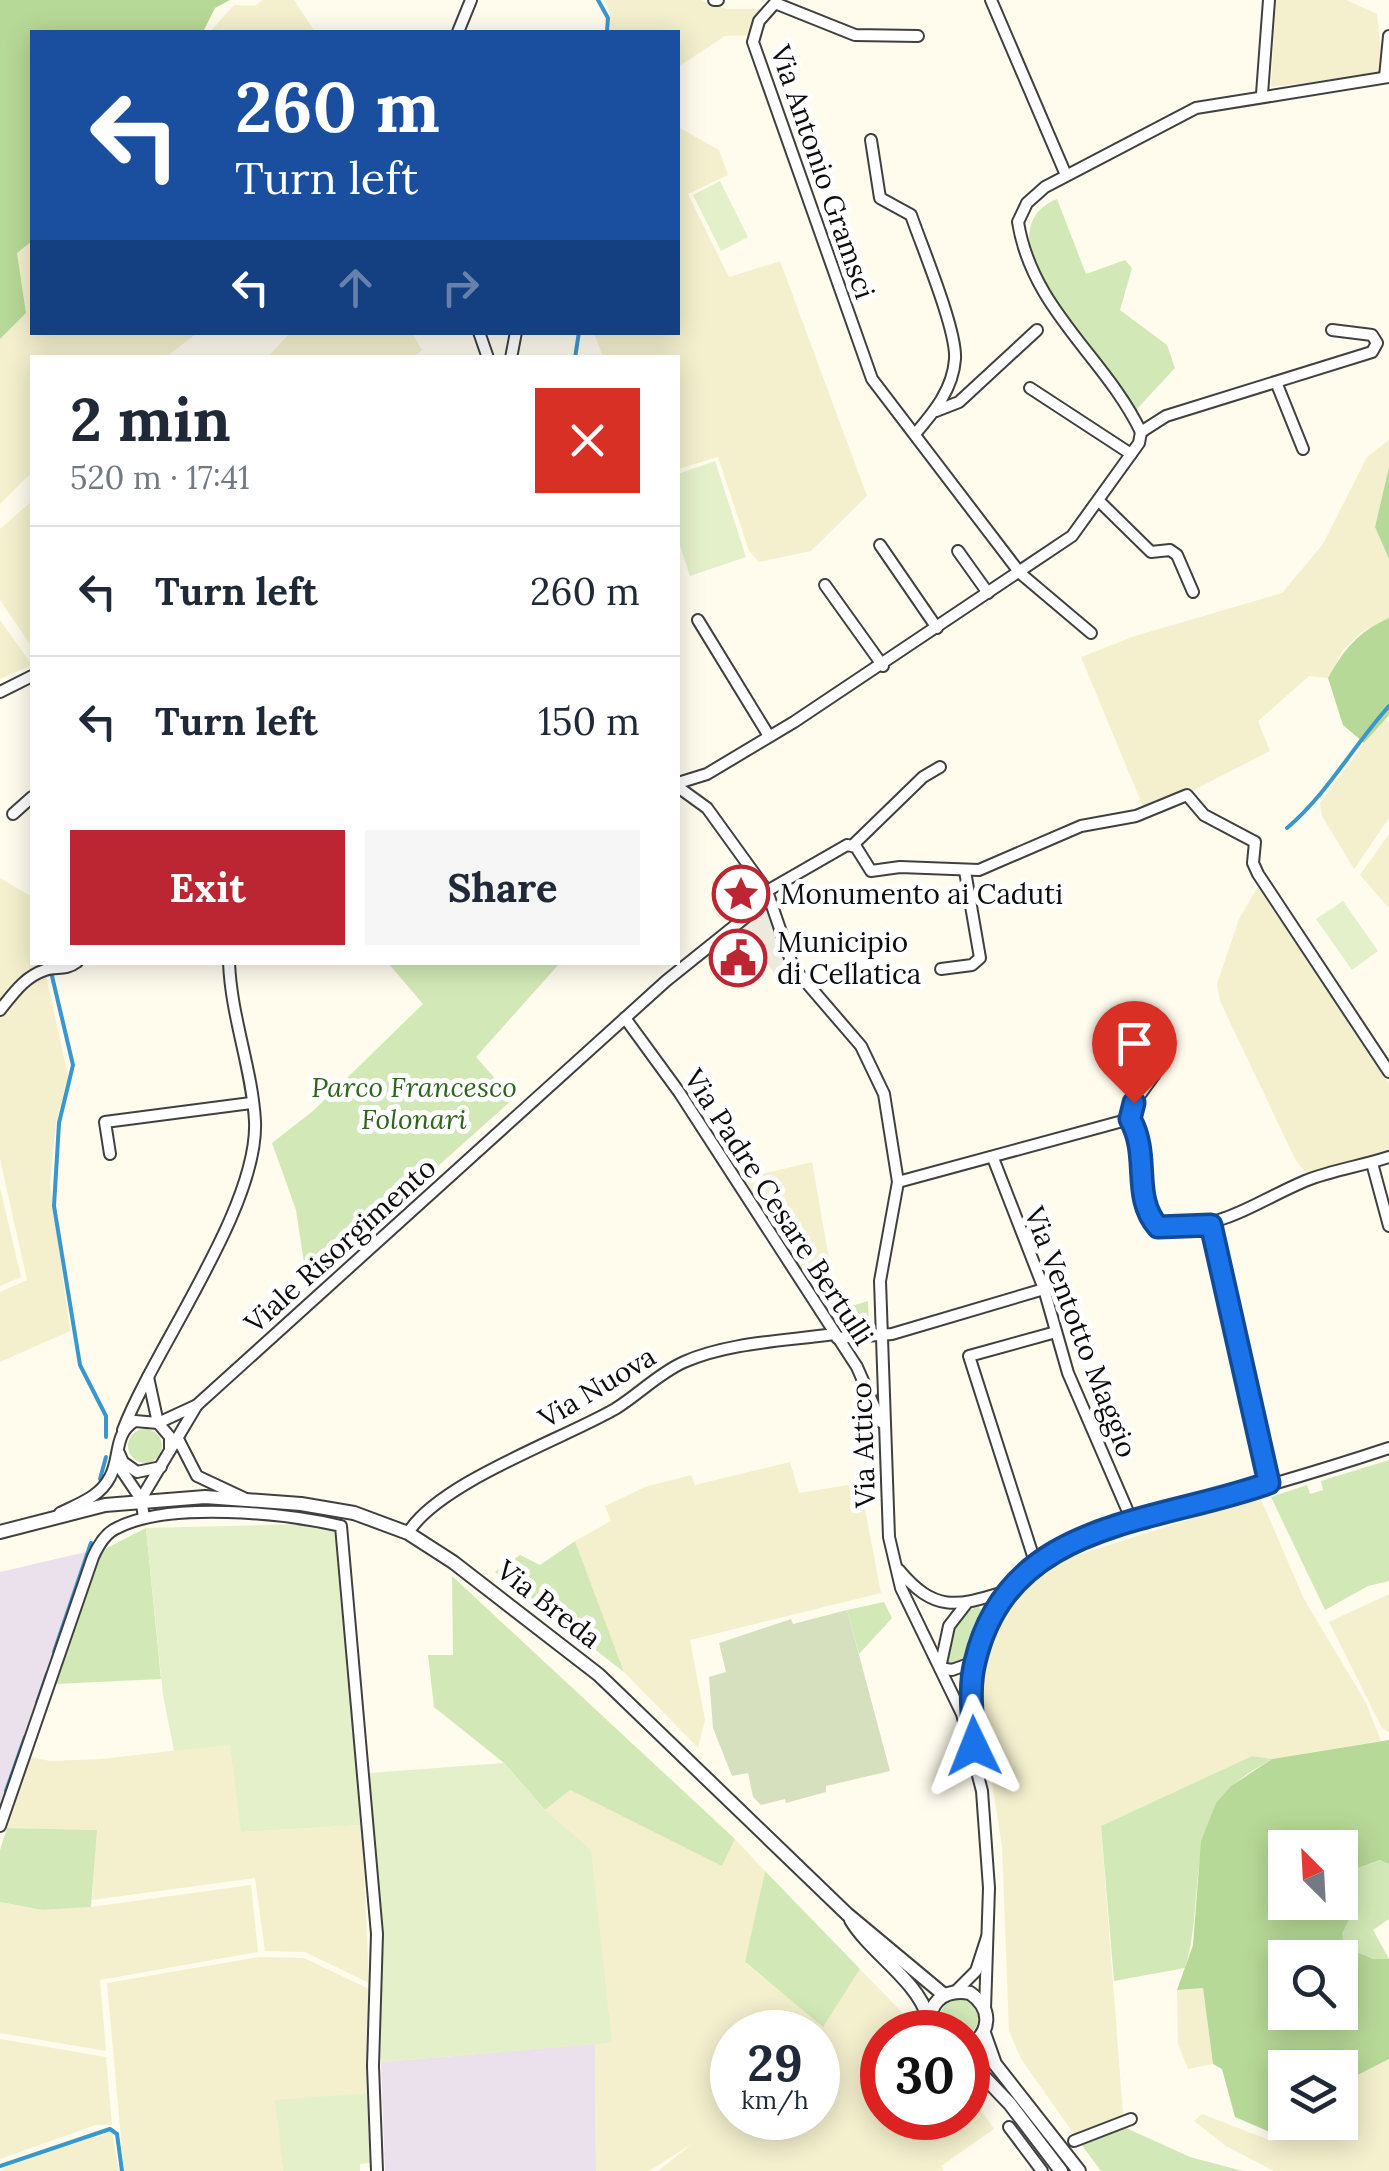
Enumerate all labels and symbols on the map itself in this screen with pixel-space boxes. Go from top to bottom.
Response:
street label: Via Antonio Gramsci [762,39,883,304]
place icon: Monumento ai Caduti [711,864,771,924]
place label: Monumento ai Caduti [780,876,1063,912]
place label: Municipio di Cellatica [777,924,921,992]
public building icon: Municipio di Cellatica [708,928,768,988]
pin [1092,1001,1177,1104]
street label: Via Padre Cesare Bertulli [676,1061,882,1352]
park label: Parco Francesco Folonari [311,1069,517,1137]
street label: Viale Risorgimento [236,1150,443,1341]
street label: Via Ventotto Maggio [1016,1201,1145,1462]
street label: Via Nuova [531,1338,662,1436]
street label: Via Attico [843,1381,883,1510]
street label: Via Breda [489,1551,609,1656]
position arrow [922,1694,1026,1798]
north arrow [1268,1830,1358,1920]
speed limit sign: 30 [860,2010,990,2140]

